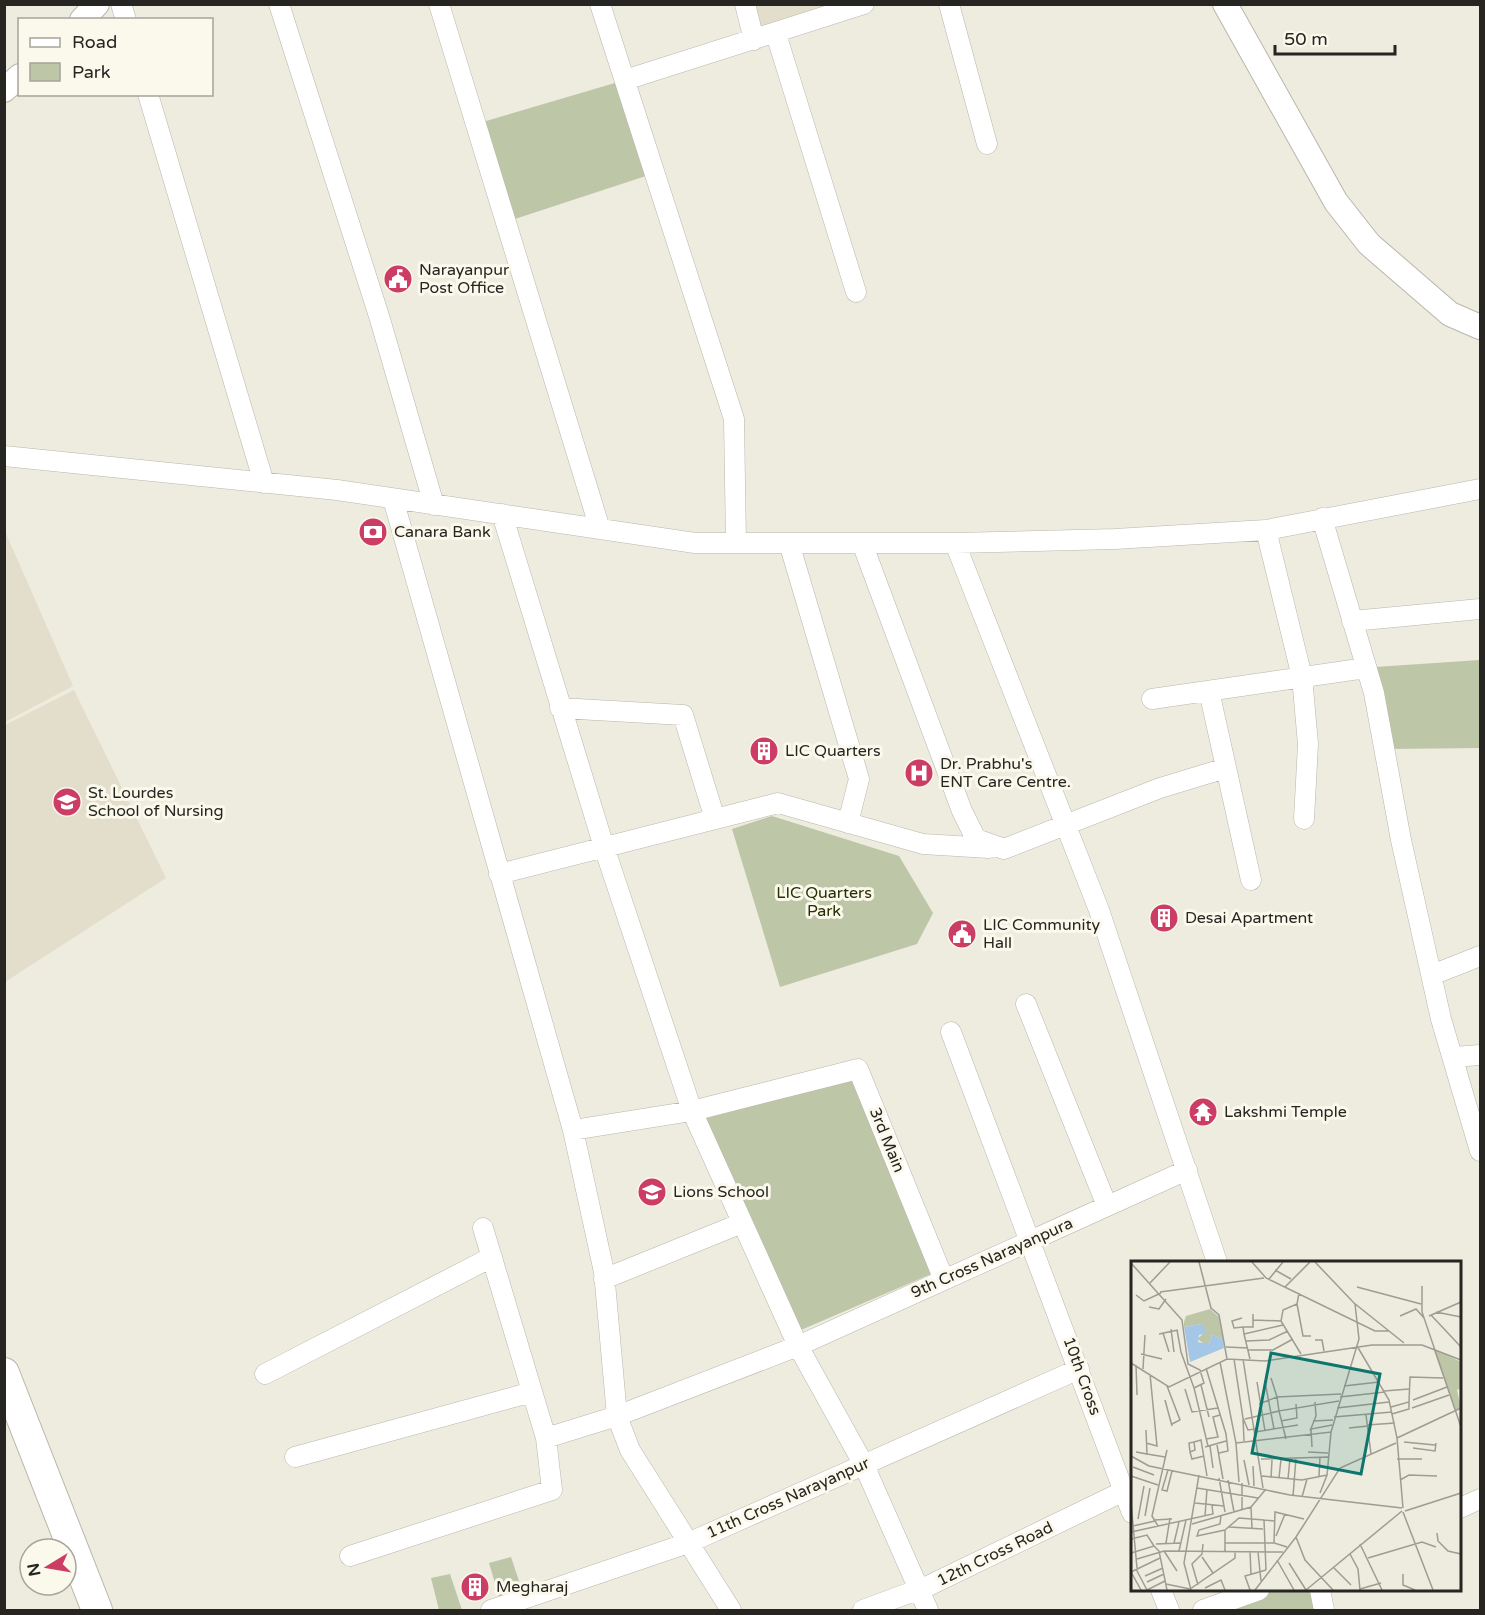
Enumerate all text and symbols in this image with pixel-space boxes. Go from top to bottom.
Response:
legend [18,18,213,96]
scale bar [1275,18,1395,56]
text: 50 m [1284,28,1328,50]
text: Road [72,31,117,53]
text: Park [72,61,111,83]
place label: Narayanpur Post Office [419,260,510,298]
public building icon: Narayanpur Post Office [382,263,414,295]
bank icon: Canara Bank [357,516,389,548]
place label: Canara Bank [394,522,491,542]
building icon: LIC Quarters [748,735,780,767]
place label: LIC Quarters [785,741,881,761]
place label: Dr. Prabhu's ENT Care Centre. [940,754,1071,792]
hospital icon: Dr. Prabhu's ENT Care Centre. [903,757,935,789]
place label: St. Lourdes School of Nursing [88,783,224,821]
school or university icon: St. Lourdes School of Nursing [51,786,83,818]
park label: LIC Quarters Park [776,883,872,921]
building icon: Desai Apartment [1148,902,1180,934]
place label: Desai Apartment [1185,908,1313,928]
place label: LIC Community Hall [983,915,1100,953]
public building icon: LIC Community Hall [946,918,978,950]
temple icon: Lakshmi Temple [1187,1096,1219,1128]
place label: Lakshmi Temple [1224,1102,1347,1122]
street label: 3rd Main [865,1105,909,1175]
school or university icon: Lions School [636,1176,668,1208]
place label: Lions School [673,1182,769,1202]
street label: 9th Cross Narayanpura [908,1213,1076,1303]
inset map [1131,1261,1461,1591]
street label: 10th Cross [1059,1334,1105,1418]
street label: 11th Cross Narayanpur [703,1453,873,1543]
street label: 12th Cross Road [934,1517,1056,1591]
north arrow [18,1537,78,1597]
text: N [23,1561,45,1578]
building icon: Megharaj [459,1571,491,1603]
place label: Megharaj [496,1577,568,1597]

